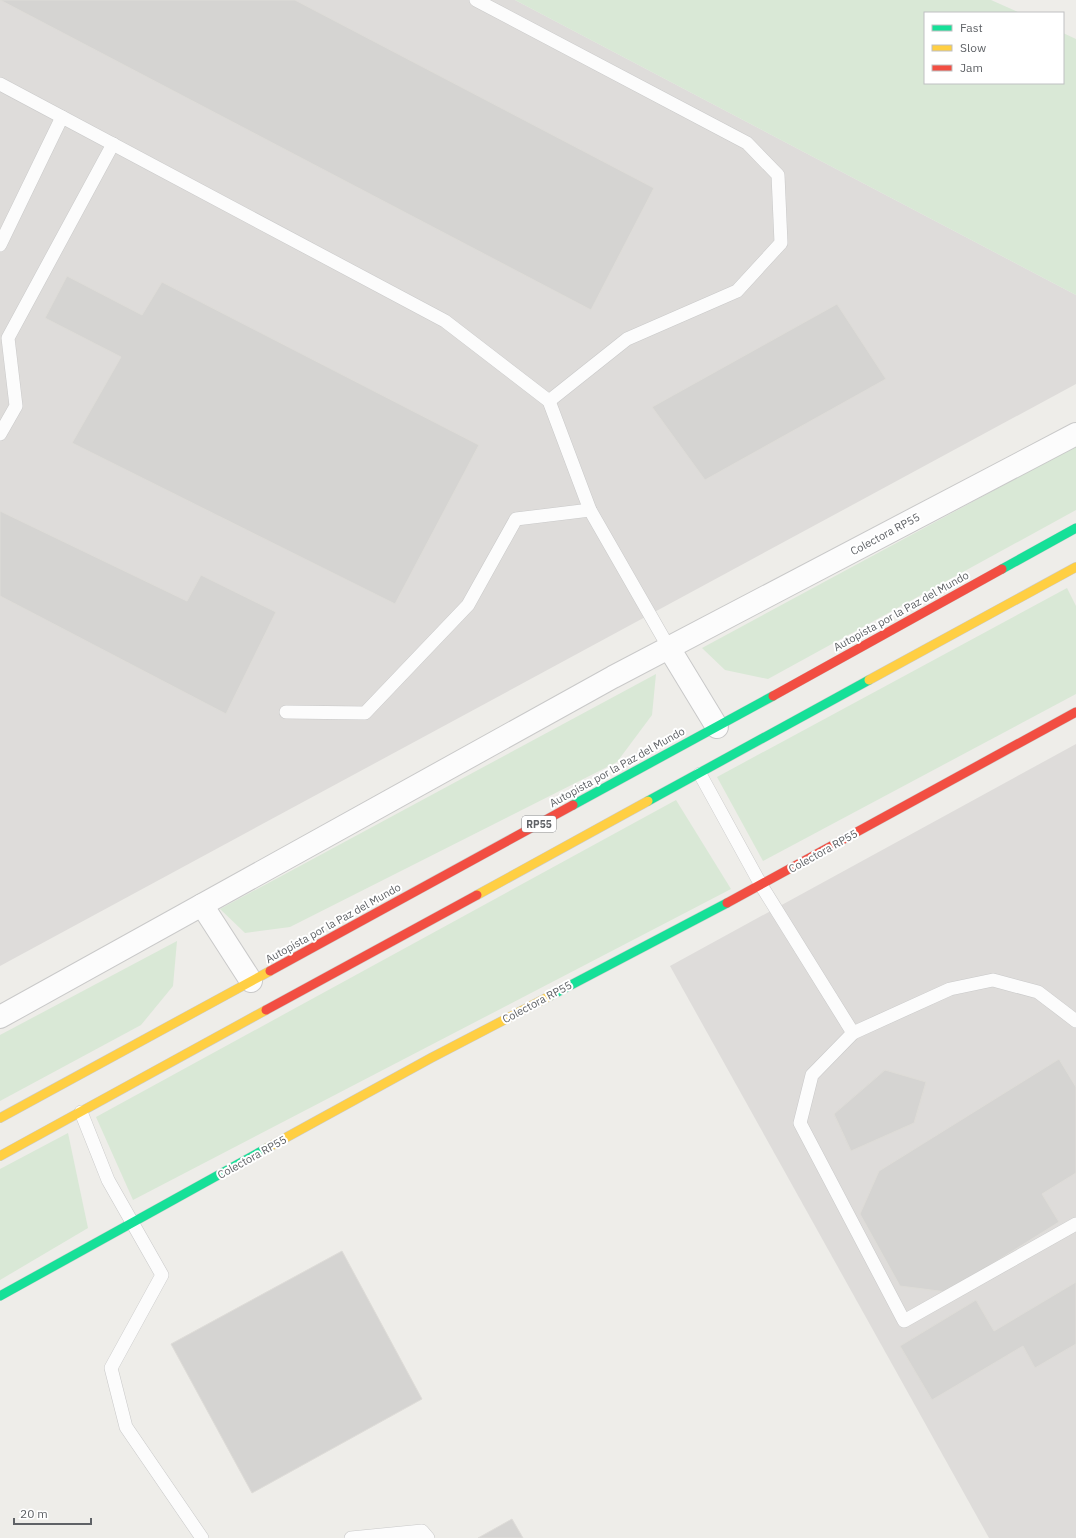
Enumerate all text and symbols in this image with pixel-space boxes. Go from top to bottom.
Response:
legend [924,12,1064,84]
text: Fast [960,20,983,35]
text: Slow [960,40,986,55]
text: Jam [960,60,983,75]
street label: Colectora RP55 [848,510,922,558]
street label: Autopista por la Paz del Mundo [831,568,971,654]
street label: Autopista por la Paz del Mundo [547,724,687,810]
road number: RP55 [522,816,556,832]
street label: Colectora RP55 [786,826,860,876]
street label: Autopista por la Paz del Mundo [263,880,403,966]
street label: Colectora RP55 [500,978,574,1026]
street label: Colectora RP55 [215,1132,289,1182]
scale bar [14,1500,91,1526]
text: 20 m [20,1506,48,1521]

